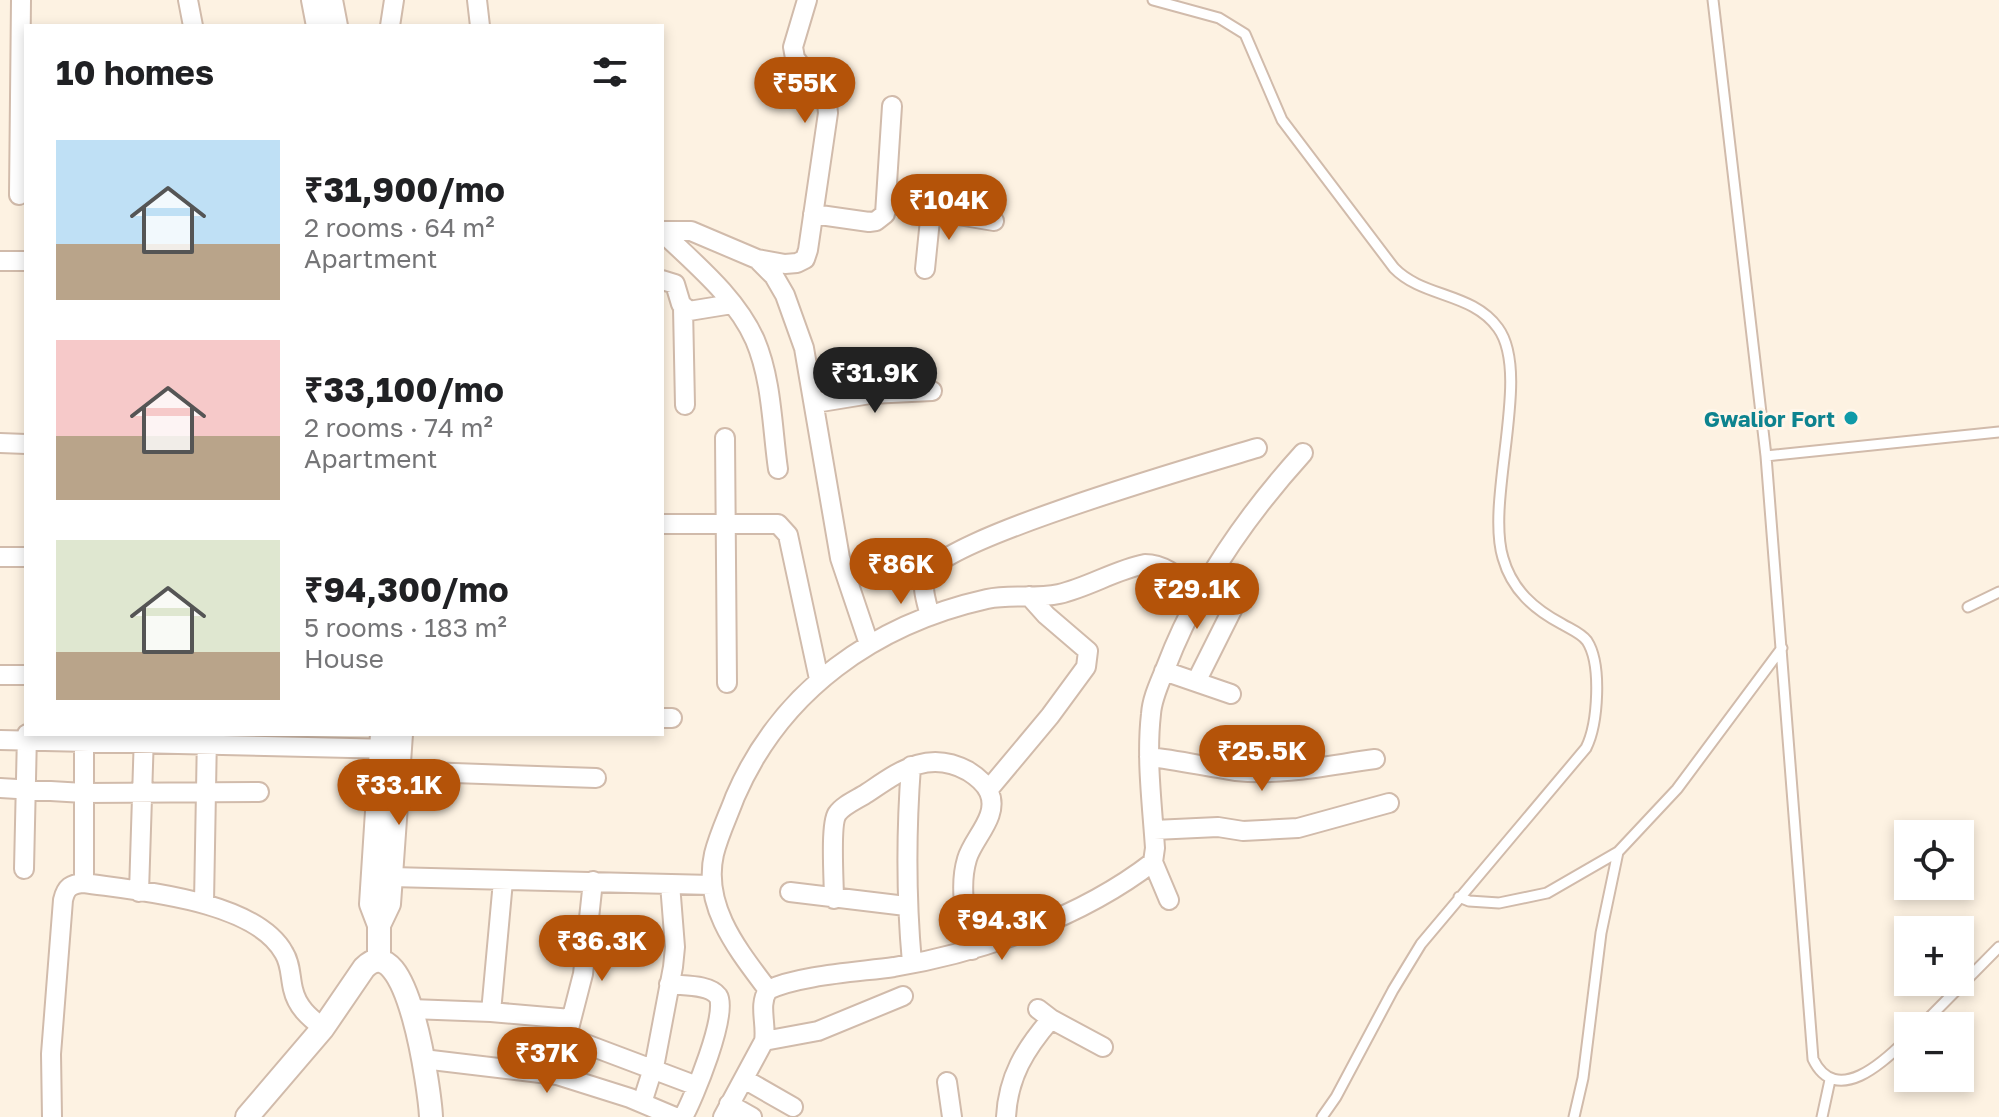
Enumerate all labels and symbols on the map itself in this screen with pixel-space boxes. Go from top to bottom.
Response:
pin: ₹55K [758,57,852,125]
pin: ₹104K [893,174,1005,242]
pin: ₹31.9K [810,347,940,415]
place label: Gwalior Fort [1704,405,1835,432]
marker: Gwalior Fort [1842,409,1860,427]
pin: ₹86K [854,538,948,606]
pin: ₹29.1K [1132,563,1262,631]
pin: ₹25.5K [1197,725,1327,793]
pin: ₹33.1K [334,759,464,827]
pin: ₹94.3K [937,894,1067,962]
pin: ₹36.3K [537,915,667,983]
pin: ₹37K [500,1027,594,1095]

